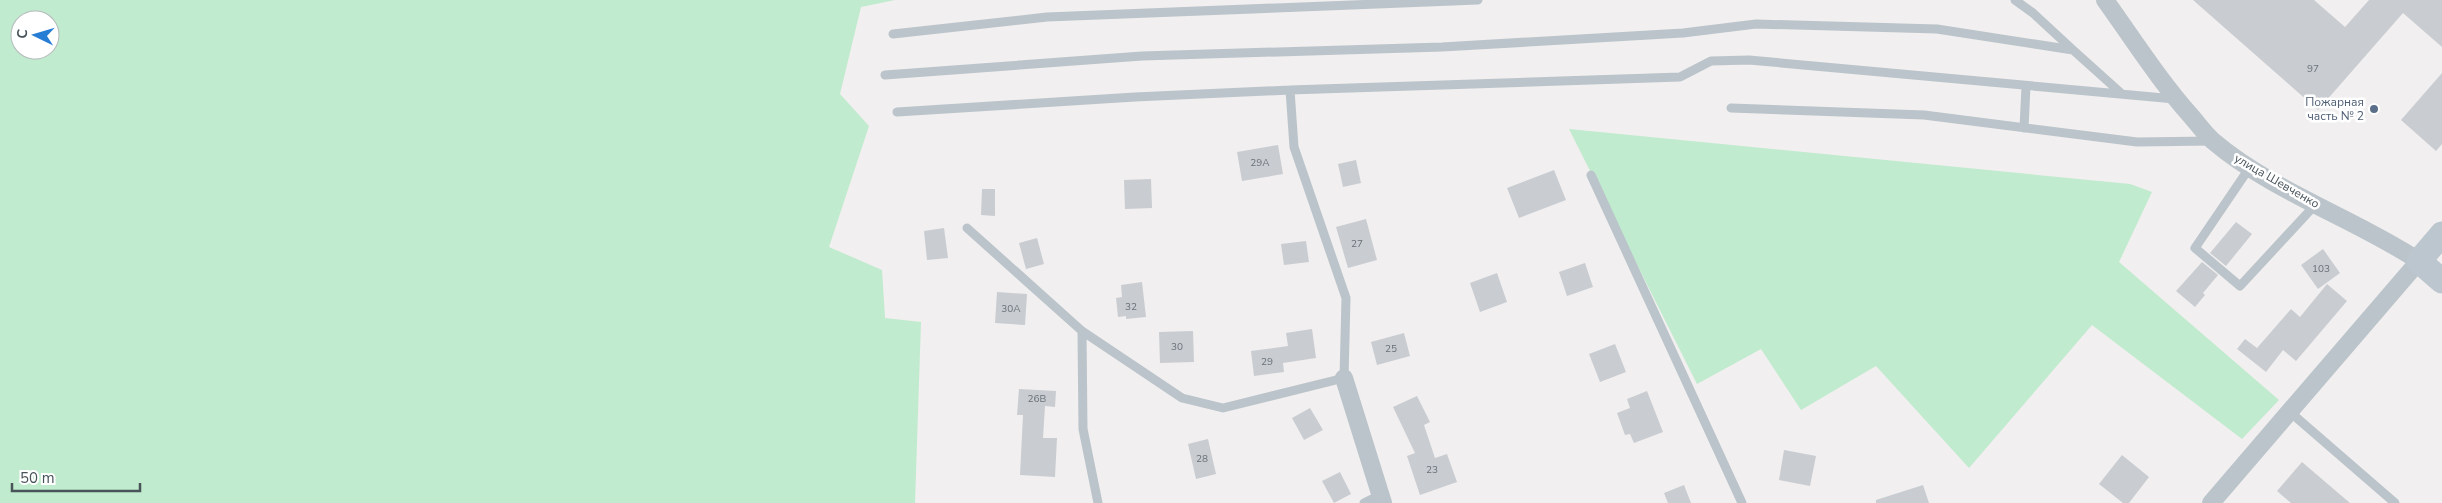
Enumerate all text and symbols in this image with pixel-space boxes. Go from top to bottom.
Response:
north arrow [10,10,60,60]
text: С [13,28,32,39]
house number: 97 [2307,62,2319,76]
place label: Пожарная часть № 2 [2305,94,2364,124]
marker: Пожарная часть № 2 [2368,103,2380,115]
street label: улица Шевченко [2232,150,2323,212]
house number: 29А [1250,156,1270,170]
house number: 27 [1351,237,1363,251]
house number: 103 [2312,262,2330,276]
house number: 32 [1125,300,1137,314]
house number: 30А [1001,302,1021,316]
house number: 30 [1171,340,1183,354]
house number: 25 [1385,342,1397,356]
house number: 29 [1261,355,1273,369]
house number: 26В [1028,392,1047,406]
house number: 28 [1196,452,1208,466]
scale bar [12,460,140,492]
house number: 23 [1426,463,1438,477]
text: 50 m [20,468,55,488]

